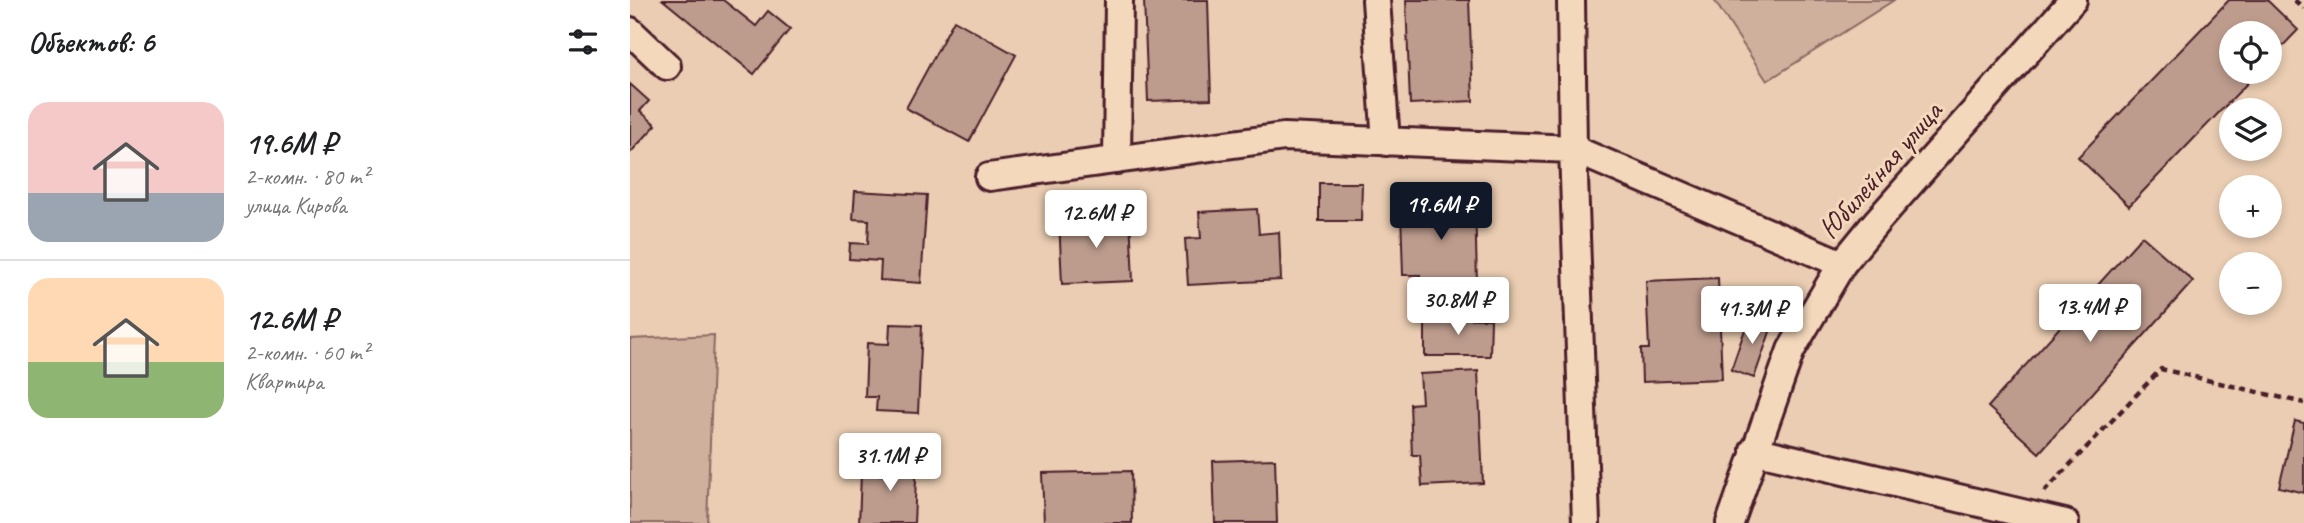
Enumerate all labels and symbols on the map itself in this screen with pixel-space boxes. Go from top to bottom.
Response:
street label: Юбилейная улица [1810,92,1951,247]
pin: 19.6M ₽ [1376,182,1506,242]
pin: 12.6M ₽ [1031,190,1161,250]
pin: 30.8M ₽ [1393,278,1523,337]
pin: 13.4M ₽ [2025,284,2155,344]
pin: 41.3M ₽ [1687,286,1817,346]
pin: 31.1M ₽ [825,434,955,493]

